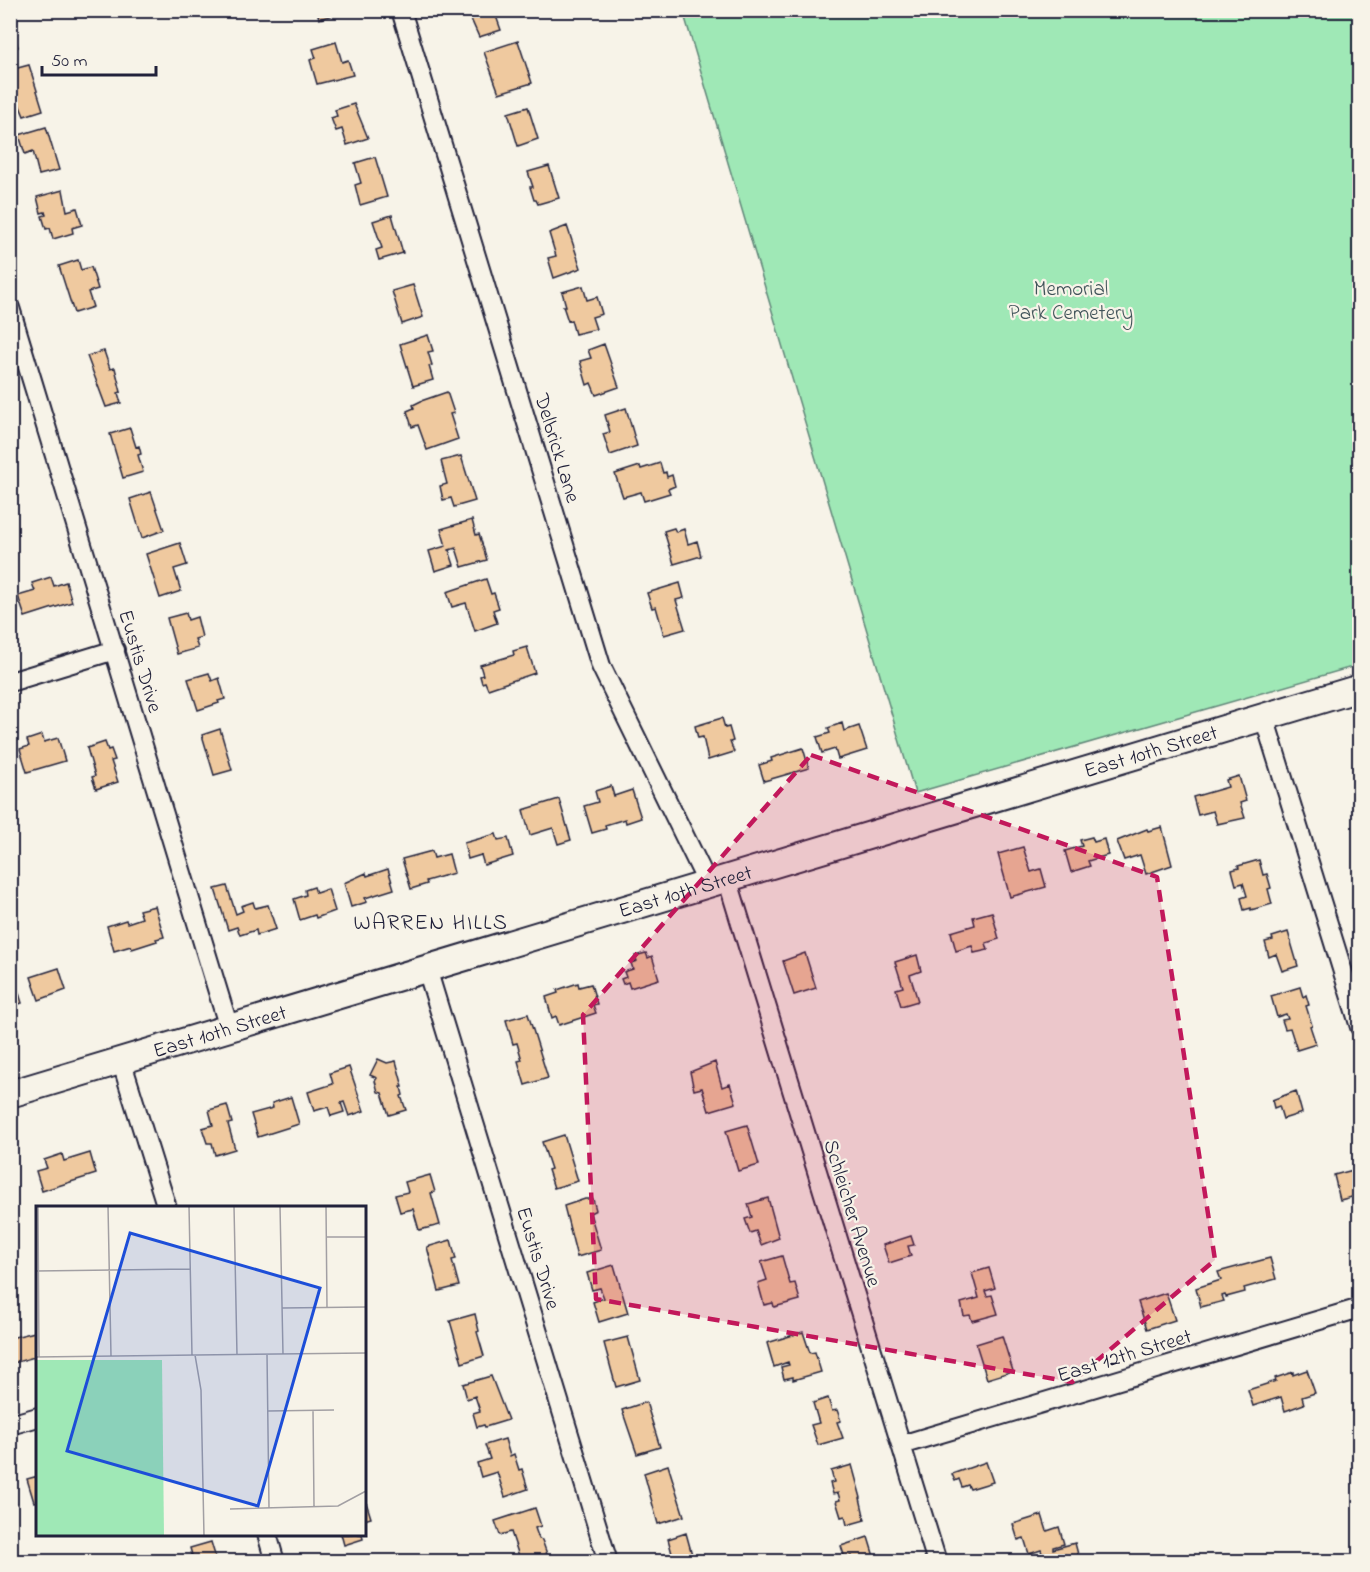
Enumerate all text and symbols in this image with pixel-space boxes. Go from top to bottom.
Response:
scale bar [42,39,156,77]
text: 50 m [51,49,88,75]
park label: Memorial Park Cemetery [1009,275,1133,331]
street label: Delbrick Lane [525,390,587,507]
street label: Eustis Drive [109,607,169,717]
street label: East 10th Street [1081,719,1222,787]
street label: East 10th Street [615,859,756,927]
district label: WARREN HILLS [354,908,508,940]
street label: East 10th Street [150,999,291,1067]
street label: Schleicher Avenue [814,1136,888,1292]
street label: Eustis Drive [507,1204,567,1314]
inset map [36,1206,366,1536]
street label: East 12th Street [1054,1322,1196,1392]

